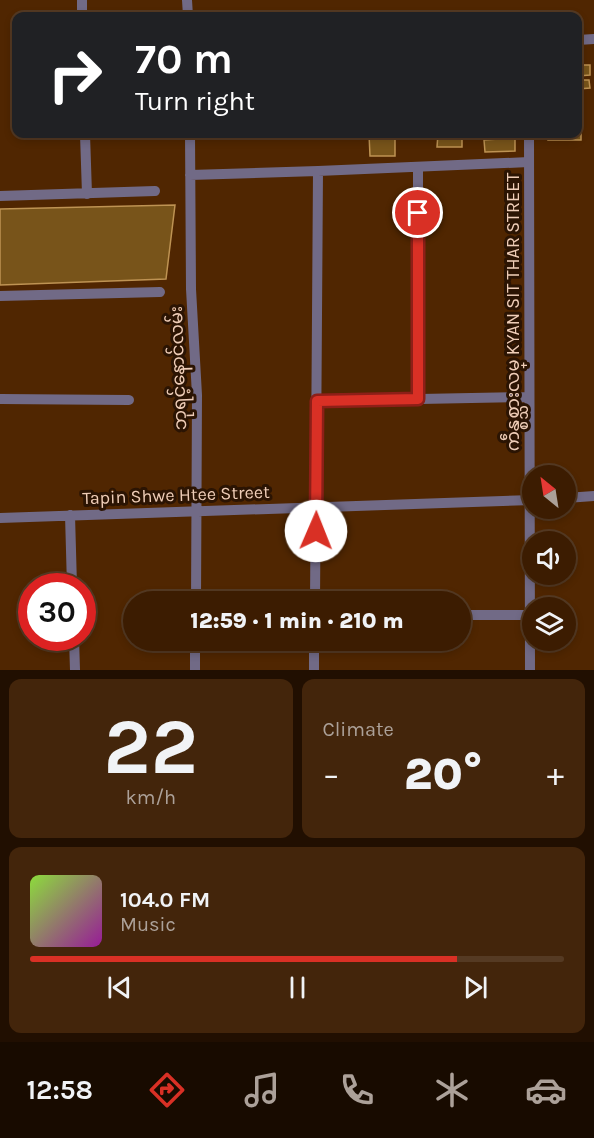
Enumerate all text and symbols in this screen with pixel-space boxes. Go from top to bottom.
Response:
text: 70 m [135,34,233,84]
icon: right [36,36,114,114]
text: Turn right [135,85,255,117]
street label: ကဵန္စစ္သားလမ္ KYAN SIT THAR STREET [499,173,528,451]
pin [392,187,443,238]
icon: arrive [401,196,434,229]
street label: ဘုရင့်နောင်လမ်း [163,305,195,431]
north arrow [522,465,576,519]
map controls [522,465,576,651]
street label: Tapin Shwe Htee Street [82,481,270,509]
position arrow [284,499,348,563]
button: sound [522,531,576,585]
speed limit sign: 30 [18,573,96,651]
button: layers [522,597,576,651]
text: 12:59 · 1 min · 210 m [190,608,404,634]
text: 22 [104,701,198,793]
text: Climate [323,718,394,741]
text: 20° [404,748,482,800]
text: − [323,755,340,793]
text: + [547,755,564,793]
text: km/h [125,786,176,809]
text: 104.0 FM [120,887,210,913]
text: Music [120,913,176,936]
icon: previous [103,971,136,1004]
icon: pause [281,971,314,1004]
icon: next [459,971,492,1004]
icon: directions [146,1069,188,1111]
icon: music [241,1069,283,1111]
icon: phone [336,1069,378,1111]
icon: climate [431,1069,473,1111]
icon: car [525,1069,567,1111]
text: 12:58 [26,1074,93,1106]

